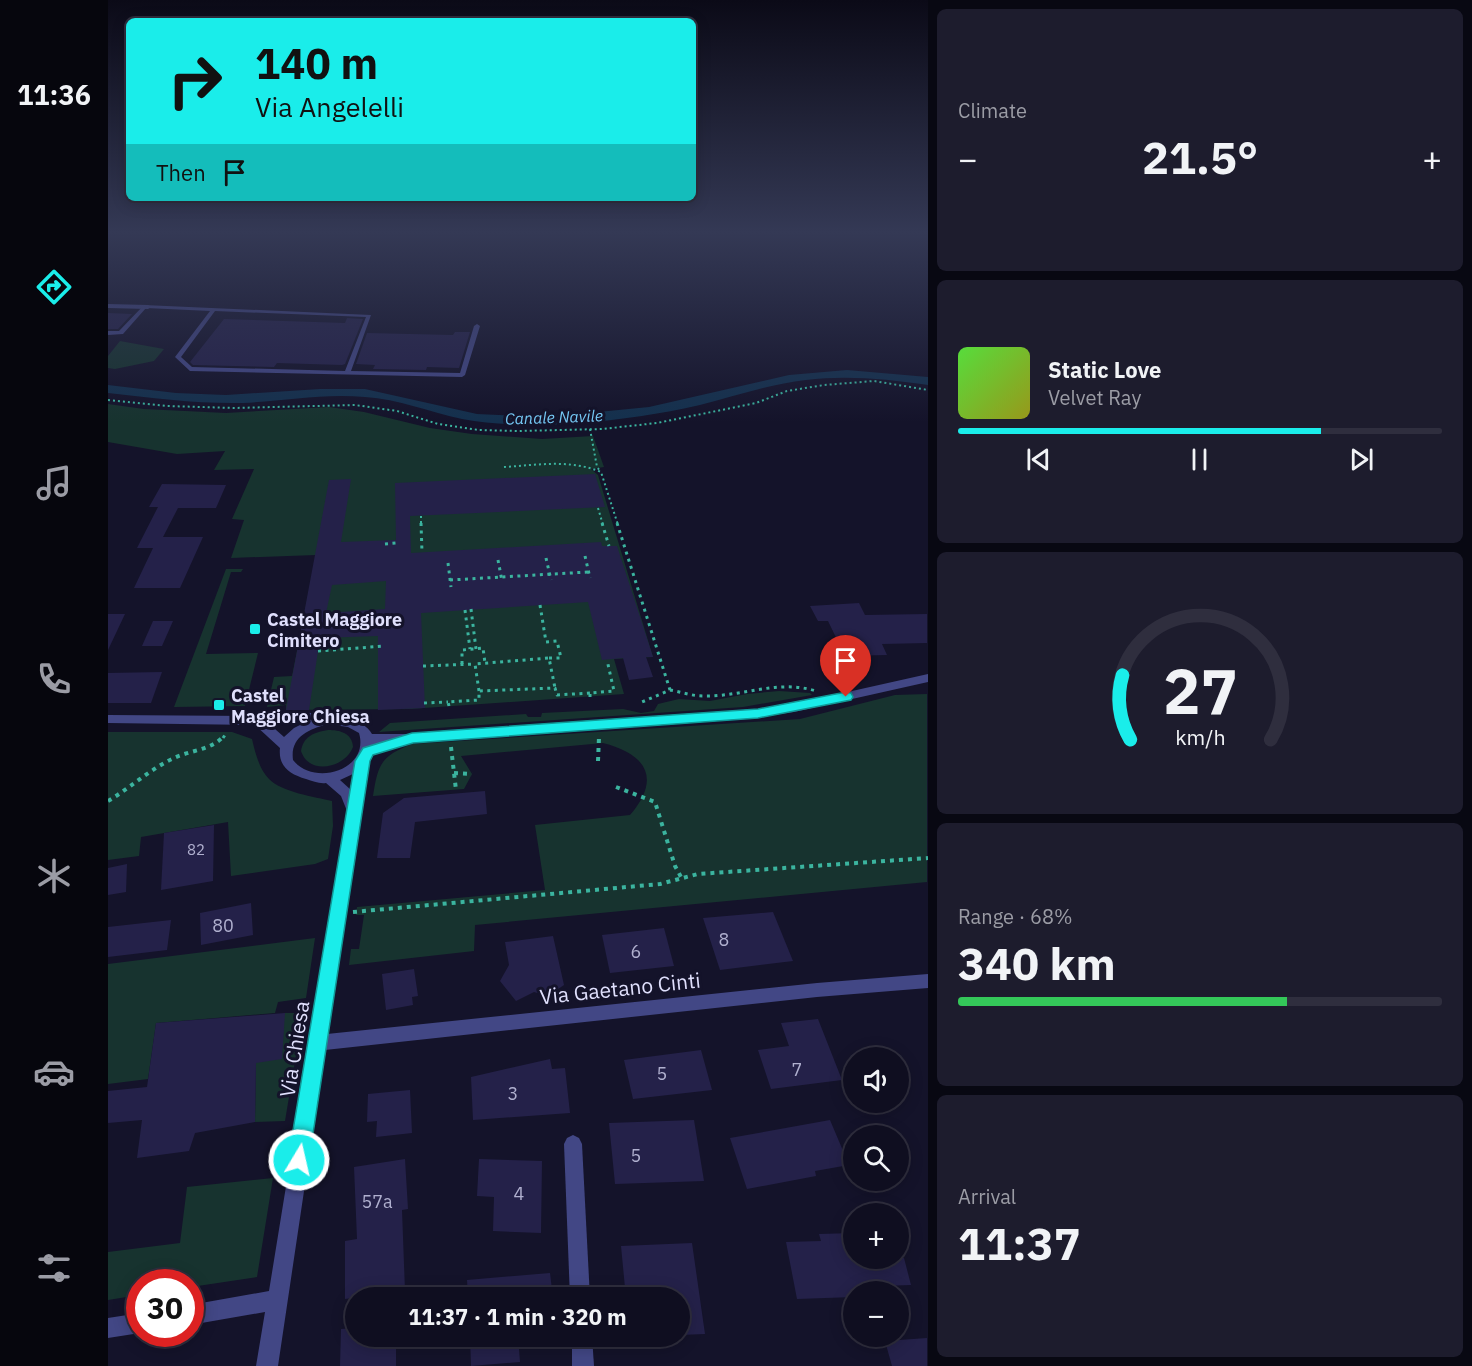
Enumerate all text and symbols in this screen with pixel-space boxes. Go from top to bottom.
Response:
text: 140 m [255,36,378,91]
icon: right [156,42,234,120]
text: 11:36 [17,77,91,112]
text: Via Angelelli [255,89,404,124]
text: Climate [958,97,1027,124]
text: 21.5° [1142,128,1258,186]
text: − [958,137,978,180]
text: + [1422,137,1442,180]
icon: arrive [218,156,251,189]
text: Then [156,158,206,187]
icon: directions [33,266,75,308]
text: Static Love [1048,355,1161,384]
text: Velvet Ray [1048,384,1141,411]
water label: Canale Navile [505,405,603,429]
icon: previous [1022,443,1055,476]
icon: pause [1183,443,1216,476]
icon: next [1345,443,1378,476]
icon: music [33,462,75,504]
place label: Castel Maggiore Cimitero [267,608,402,652]
marker: Castel Maggiore Cimitero [248,622,262,636]
pin [820,635,871,697]
icon: arrive [829,644,862,677]
text: 27 [1163,650,1237,731]
icon: phone [33,658,75,700]
place label: Castel Maggiore Chiesa [231,684,370,728]
marker: Castel Maggiore Chiesa [212,698,226,712]
text: km/h [1175,723,1225,751]
house number: 82 [187,840,205,859]
icon: climate [33,855,75,897]
text: Range · 68% [958,903,1073,930]
house number: 80 [212,914,234,937]
house number: 8 [719,928,729,951]
text: 340 km [958,934,1116,992]
house number: 6 [631,940,641,963]
street label: Via Gaetano Cinti [538,966,702,1010]
street label: Via Chiesa [273,999,315,1099]
map controls [843,1047,909,1347]
button: sound [843,1047,909,1113]
icon: car [33,1051,75,1093]
house number: 7 [792,1058,802,1081]
house number: 5 [657,1062,667,1085]
house number: 3 [508,1082,518,1105]
button: search [843,1125,909,1191]
position arrow [267,1128,331,1192]
house number: 5 [631,1144,641,1167]
house number: 4 [514,1182,525,1205]
text: Arrival [958,1183,1016,1210]
house number: 57a [361,1190,393,1213]
button: + [843,1203,909,1269]
text: 11:37 [958,1214,1081,1272]
icon: filters [33,1247,75,1289]
speed limit sign: 30 [126,1269,204,1347]
button: − [843,1281,909,1347]
text: 11:37 · 1 min · 320 m [408,1302,627,1331]

